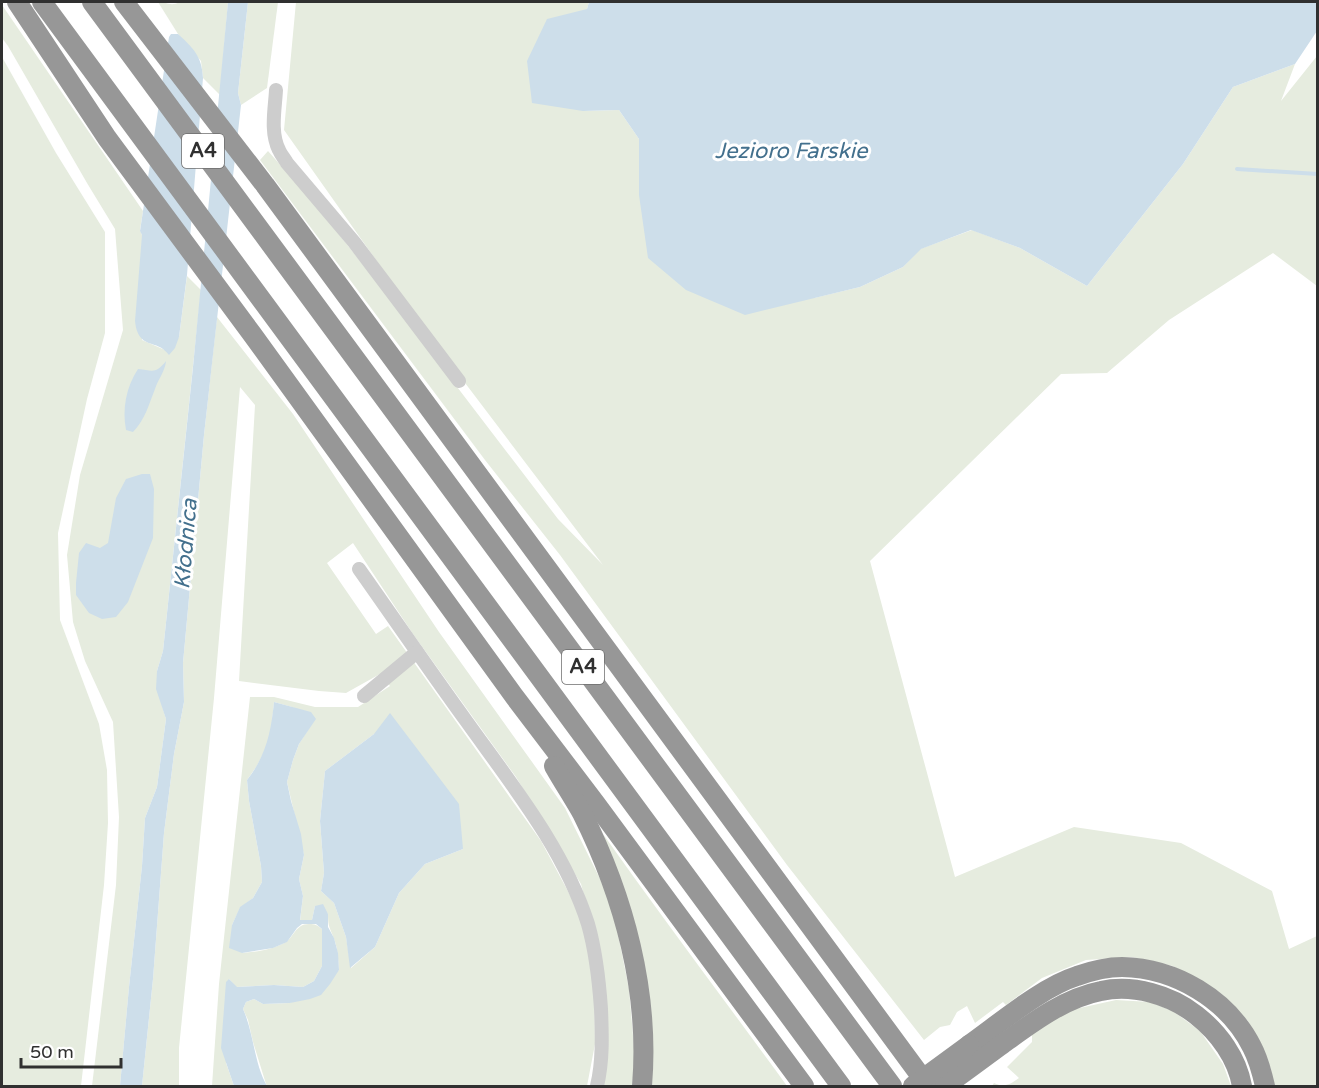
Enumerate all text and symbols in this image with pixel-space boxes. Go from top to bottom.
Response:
road number: A4 [182,134,224,168]
water label: Jezioro Farskie [715,138,869,164]
water label: Kłodnica [169,497,203,590]
road number: A4 [562,650,604,684]
scale bar [21,1031,122,1069]
text: 50 m [30,1041,74,1063]

